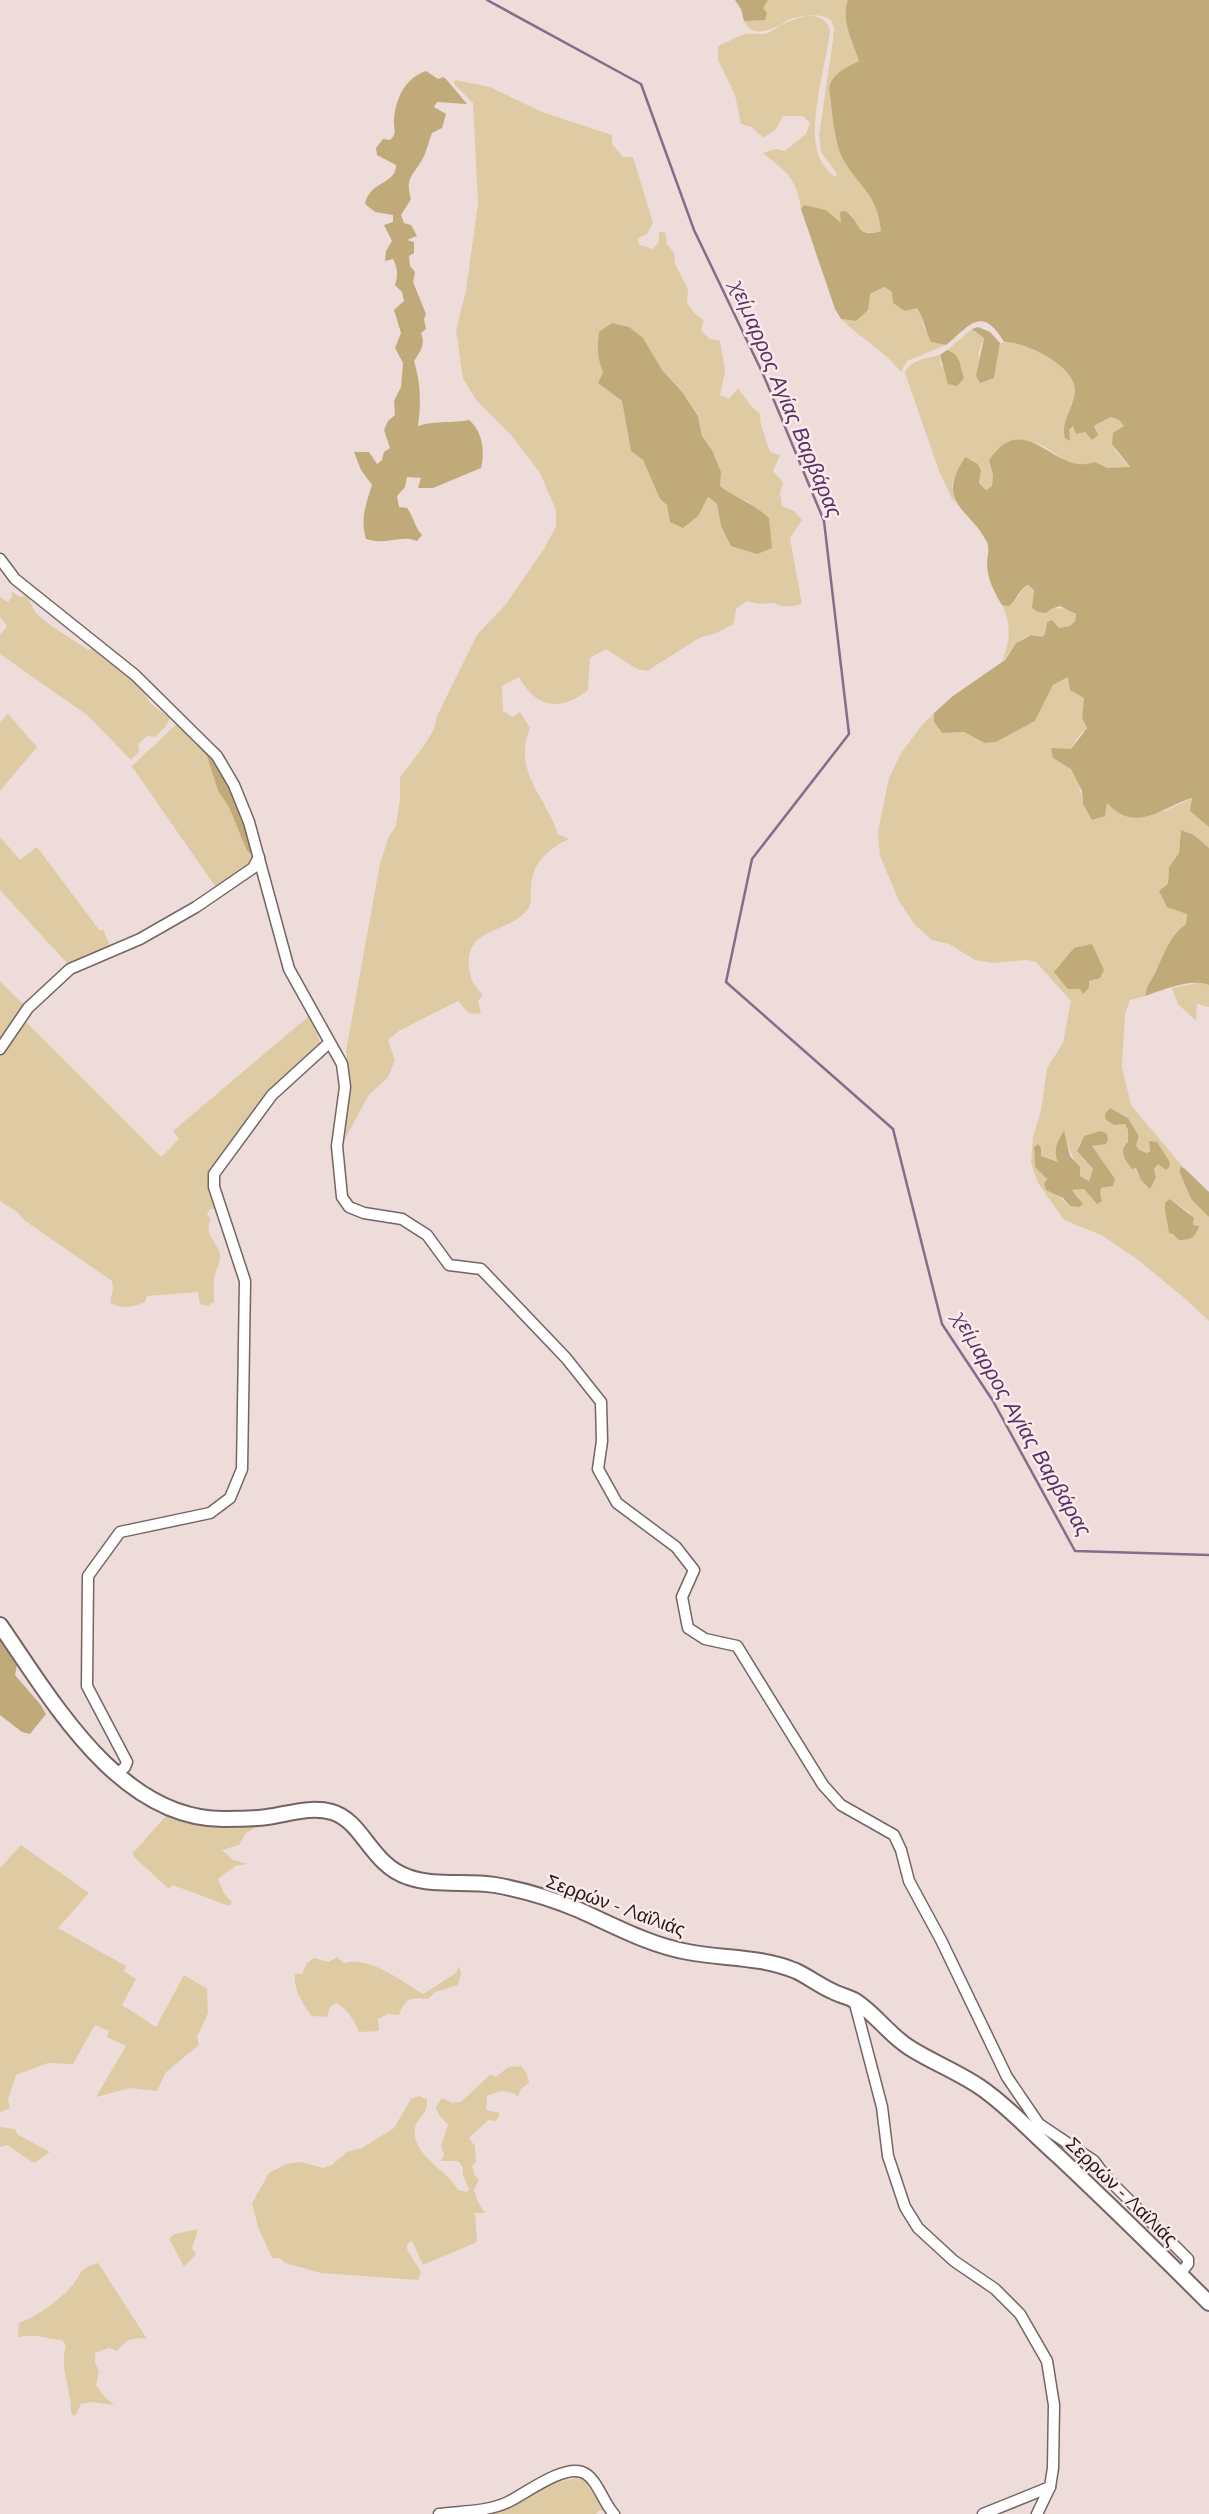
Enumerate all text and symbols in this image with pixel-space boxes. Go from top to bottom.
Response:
water label: χείμαρρος Αγίας Βαρβάρας [724,274,848,522]
water label: χείμαρρος Αγίας Βαρβάρας [947,1305,1098,1541]
street label: Σερρών - Λαϊλιάς [543,1870,689,1941]
street label: Σερρών - Λαϊλιάς [1061,2132,1182,2251]

